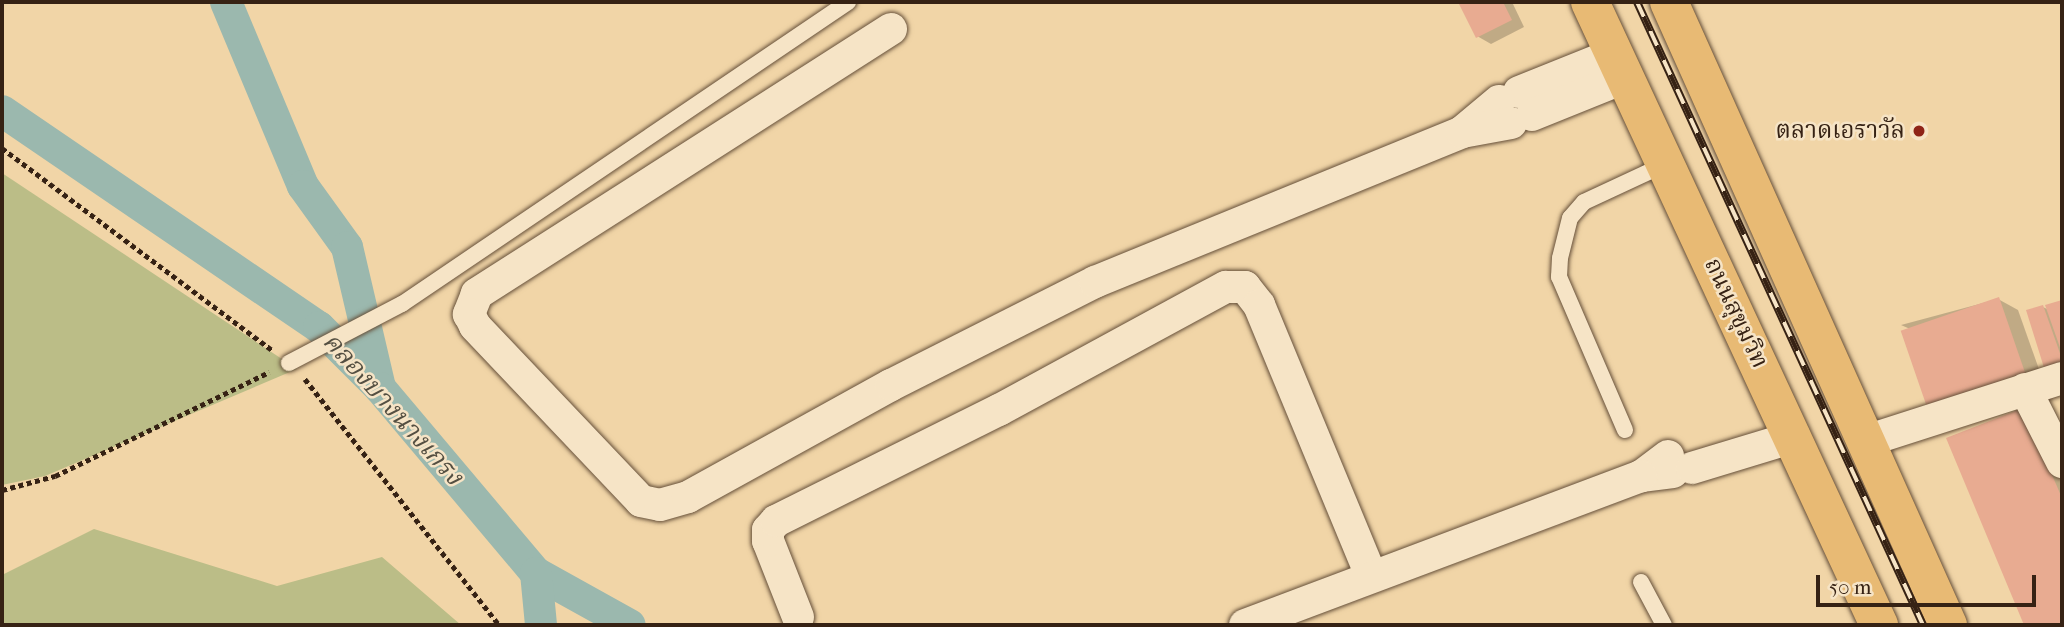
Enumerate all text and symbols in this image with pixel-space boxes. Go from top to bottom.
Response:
place label: ตลาดเอราวัล [1775,117,1905,145]
marker: ตลาดเอราวัล [1911,123,1927,139]
street label: ถนนสุขุมวิท [1698,253,1774,373]
water label: คลองบางนางเกรง [316,326,470,492]
scale bar [1819,560,2039,604]
text: 50 m [1829,575,1872,599]

